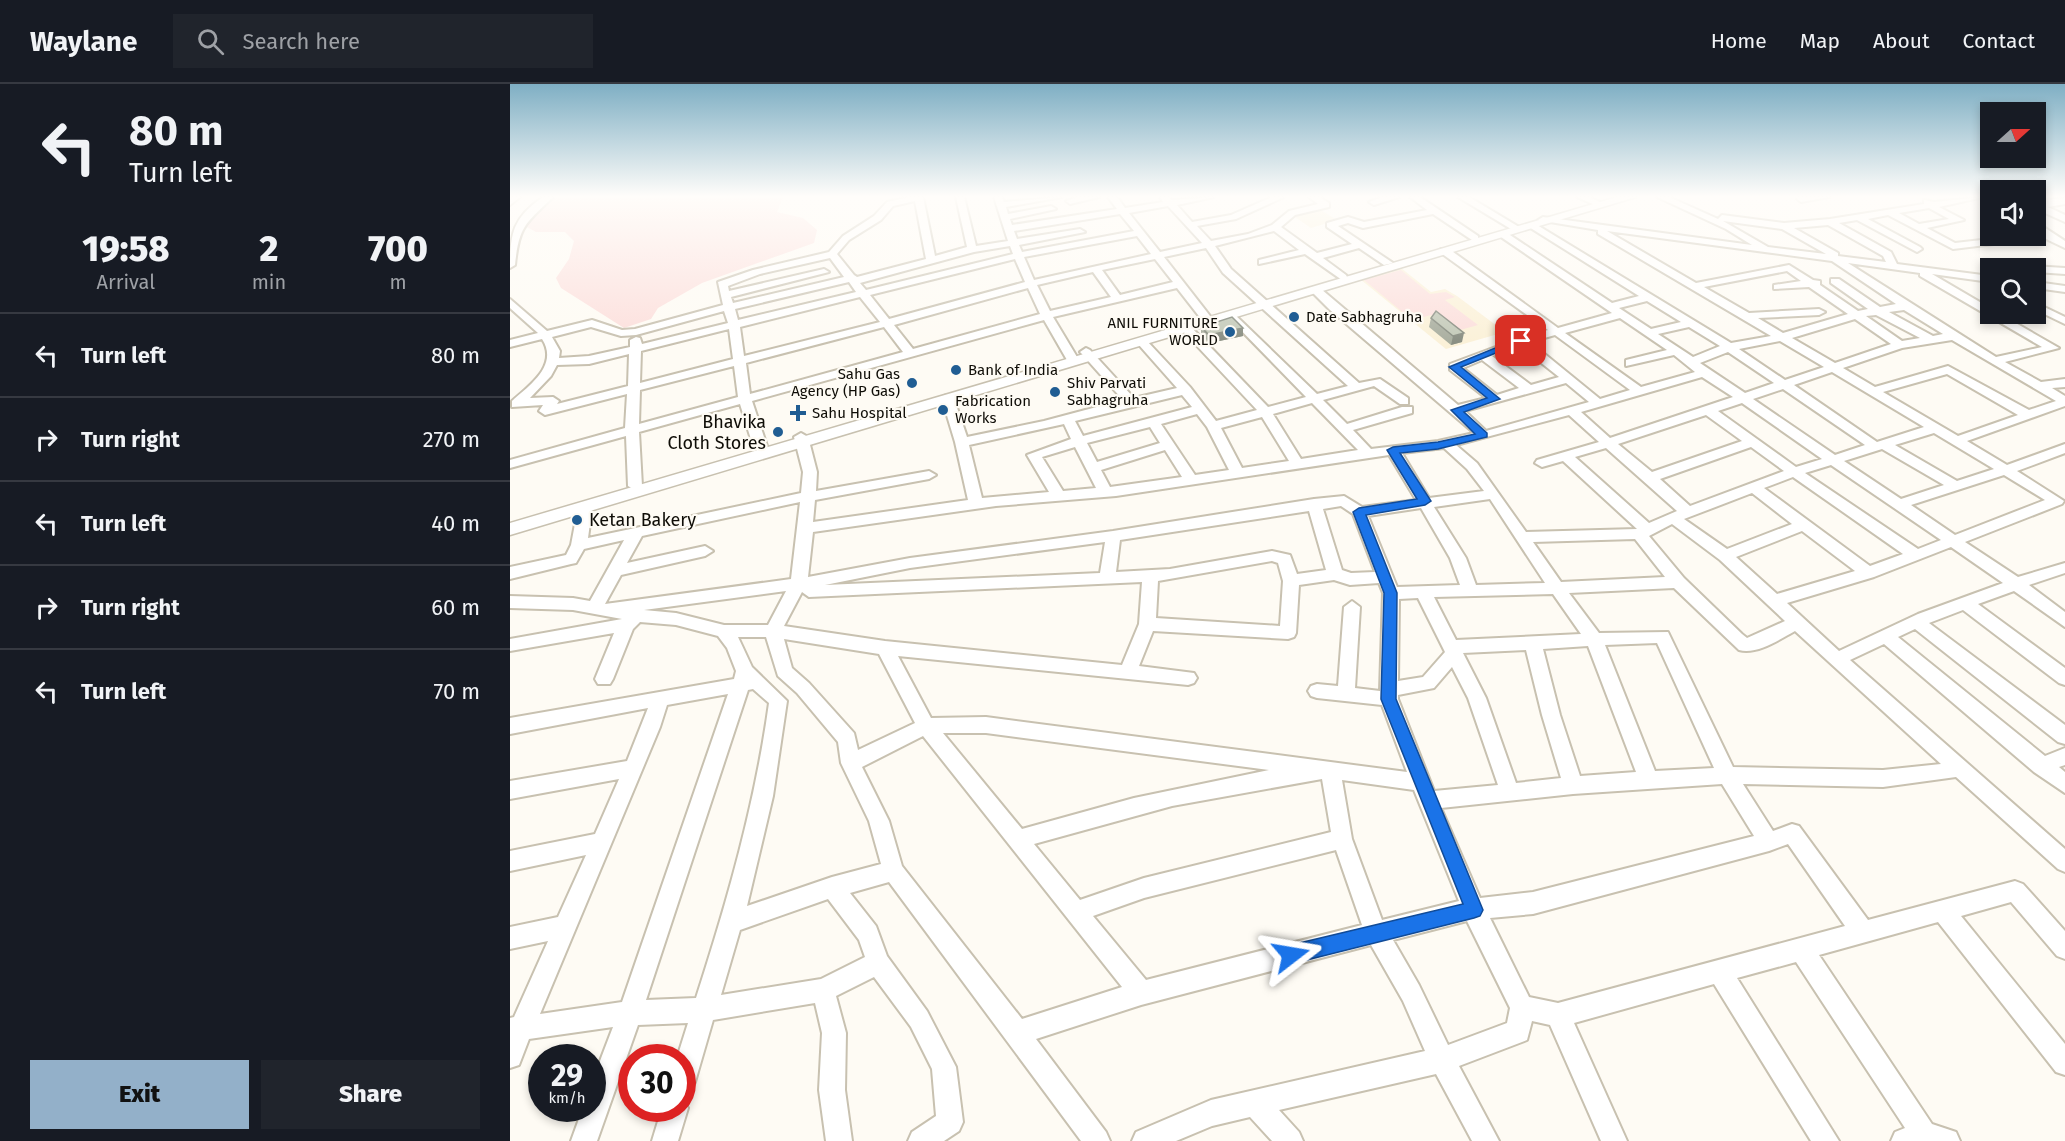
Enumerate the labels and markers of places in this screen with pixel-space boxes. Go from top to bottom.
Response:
place label: Date Sabhagruha [1306,308,1422,326]
marker: Date Sabhagruha [1287,310,1301,324]
place label: ANIL FURNITURE WORLD [1107,314,1218,349]
pin [1495,315,1546,366]
marker: ANIL FURNITURE WORLD [1223,325,1237,339]
place label: Bank of India [968,361,1058,379]
marker: Bank of India [949,363,963,377]
place label: Sahu Gas Agency (HP Gas) [791,365,900,400]
place label: Shiv Parvati Sabhagruha [1067,374,1148,409]
marker: Sahu Gas Agency (HP Gas) [905,376,919,390]
marker: Shiv Parvati Sabhagruha [1048,385,1062,399]
place label: Fabrication Works [955,392,1031,427]
marker: Fabrication Works [936,403,950,417]
marker: Sahu Hospital [789,404,807,422]
place label: Sahu Hospital [812,404,907,422]
place label: Bhavika Cloth Stores [667,411,766,454]
marker: Bhavika Cloth Stores [771,425,785,439]
place label: Ketan Bakery [589,509,696,531]
marker: Ketan Bakery [570,513,584,527]

